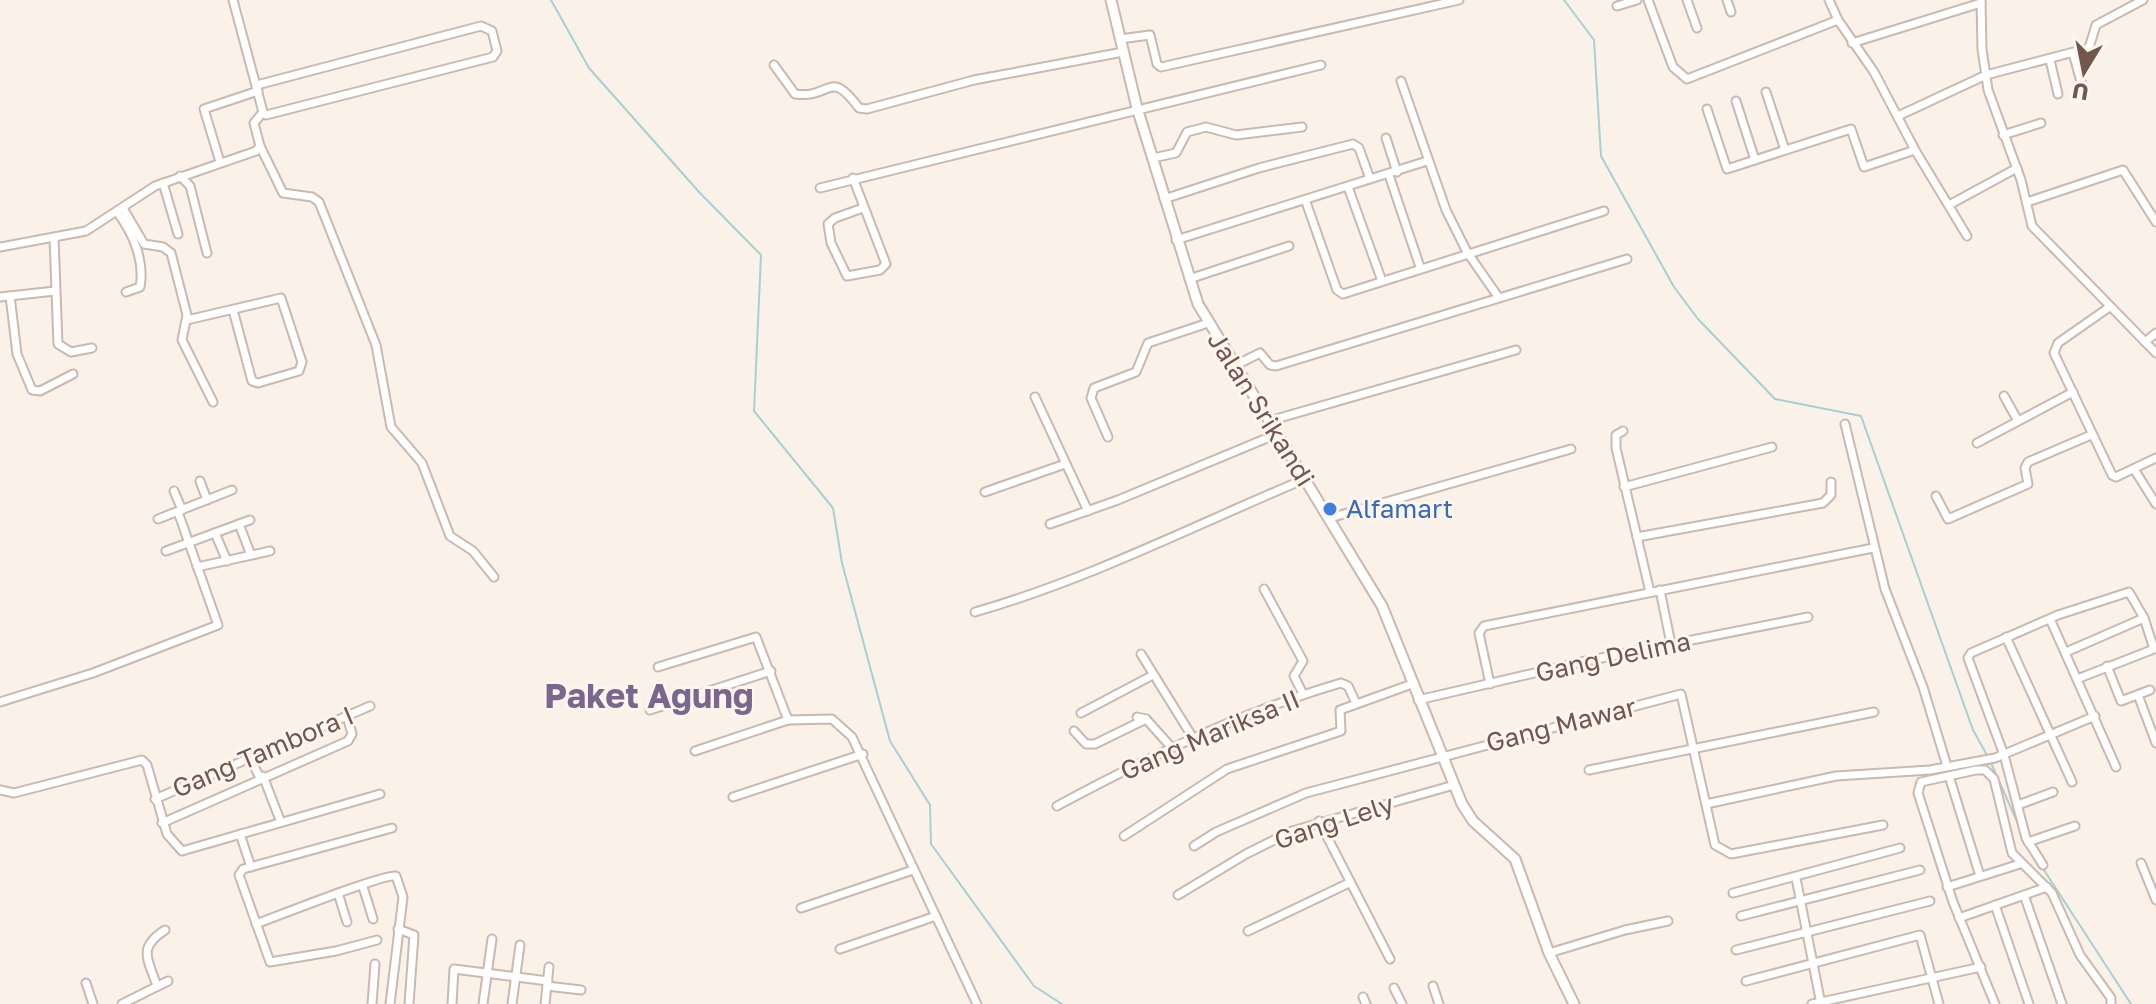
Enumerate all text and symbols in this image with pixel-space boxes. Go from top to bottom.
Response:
north arrow [2044,32,2124,112]
text: U [2070,77,2091,107]
street label: Jalan Srikandi [1202,326,1321,492]
place label: Alfamart [1346,493,1453,524]
marker: Alfamart [1321,500,1339,518]
street label: Gang Delima [1533,625,1693,688]
district label: Paket Agung [544,675,754,715]
street label: Gang Mariksa II [1116,683,1304,786]
street label: Gang Mawar [1483,691,1639,758]
street label: Gang Tambora I [168,699,358,804]
street label: Gang Lely [1270,788,1398,855]

